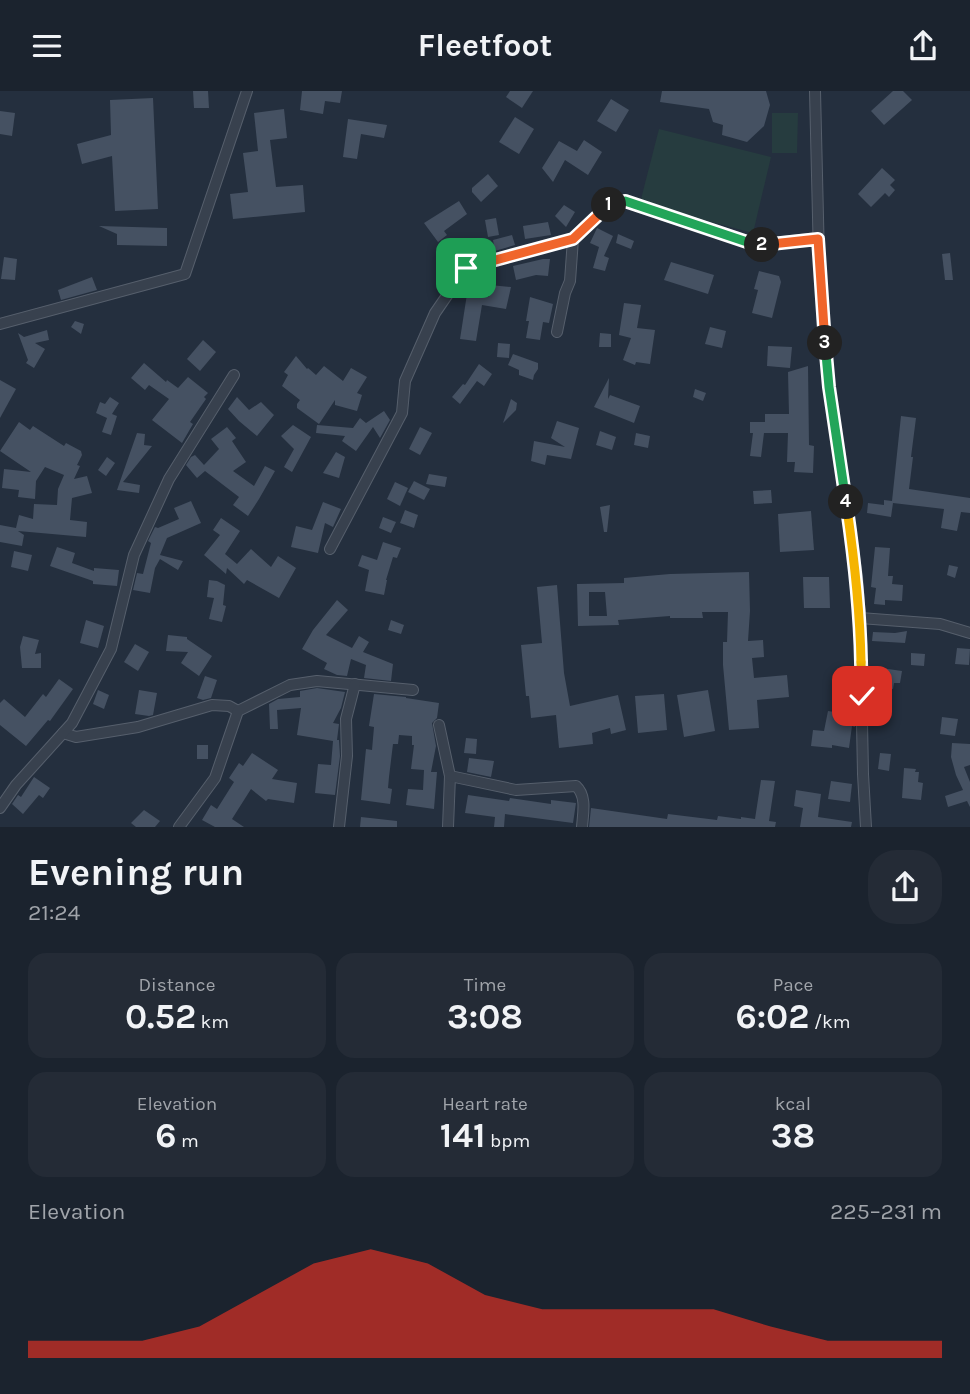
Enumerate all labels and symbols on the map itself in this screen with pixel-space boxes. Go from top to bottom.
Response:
pin: 1 [592,187,626,223]
pin: 2 [744,227,780,263]
pin [436,238,496,298]
pin: 3 [808,325,842,361]
pin: 4 [828,485,864,519]
pin [832,666,892,726]

